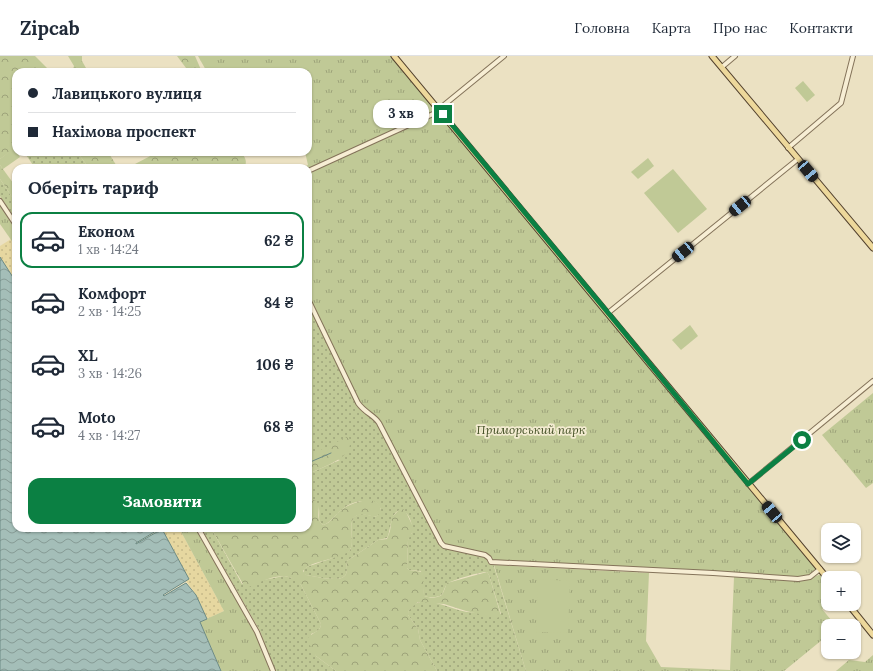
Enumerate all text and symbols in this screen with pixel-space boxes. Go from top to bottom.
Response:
text: Zipcab [20,16,80,40]
text: Головна [574,19,630,37]
text: Карта [652,19,691,37]
text: Про нас [713,19,767,37]
text: Контакти [789,19,853,37]
text: Лавицького вулиця [52,84,202,103]
callout: 3 хв [373,100,429,128]
text: 3 хв [388,105,414,122]
route end [434,105,452,123]
text: Нахімова проспект [52,122,196,141]
car [796,158,820,184]
text: Оберіть тариф [28,176,159,199]
car [727,194,753,218]
icon: car [30,222,66,258]
text: Економ [78,222,135,241]
text: 62 ₴ [264,231,294,250]
car [670,240,696,264]
text: 1 хв · 14:24 [78,241,139,258]
icon: car [30,284,66,320]
text: Комфорт [78,284,146,303]
text: 84 ₴ [264,293,294,312]
text: 2 хв · 14:25 [78,303,141,320]
icon: car [30,346,66,382]
text: XL [78,346,98,365]
text: 106 ₴ [256,355,294,374]
text: 3 хв · 14:26 [78,365,142,382]
icon: car [30,408,66,444]
text: Moto [78,408,115,427]
text: 68 ₴ [263,417,294,436]
park label: Приморський парк [477,422,586,437]
text: 4 хв · 14:27 [78,427,140,444]
route start [793,431,811,449]
button: Замовити [28,478,296,524]
car [760,499,784,525]
map controls [821,523,861,659]
button: layers [821,523,861,563]
button: + [821,571,861,611]
button: − [821,619,861,659]

